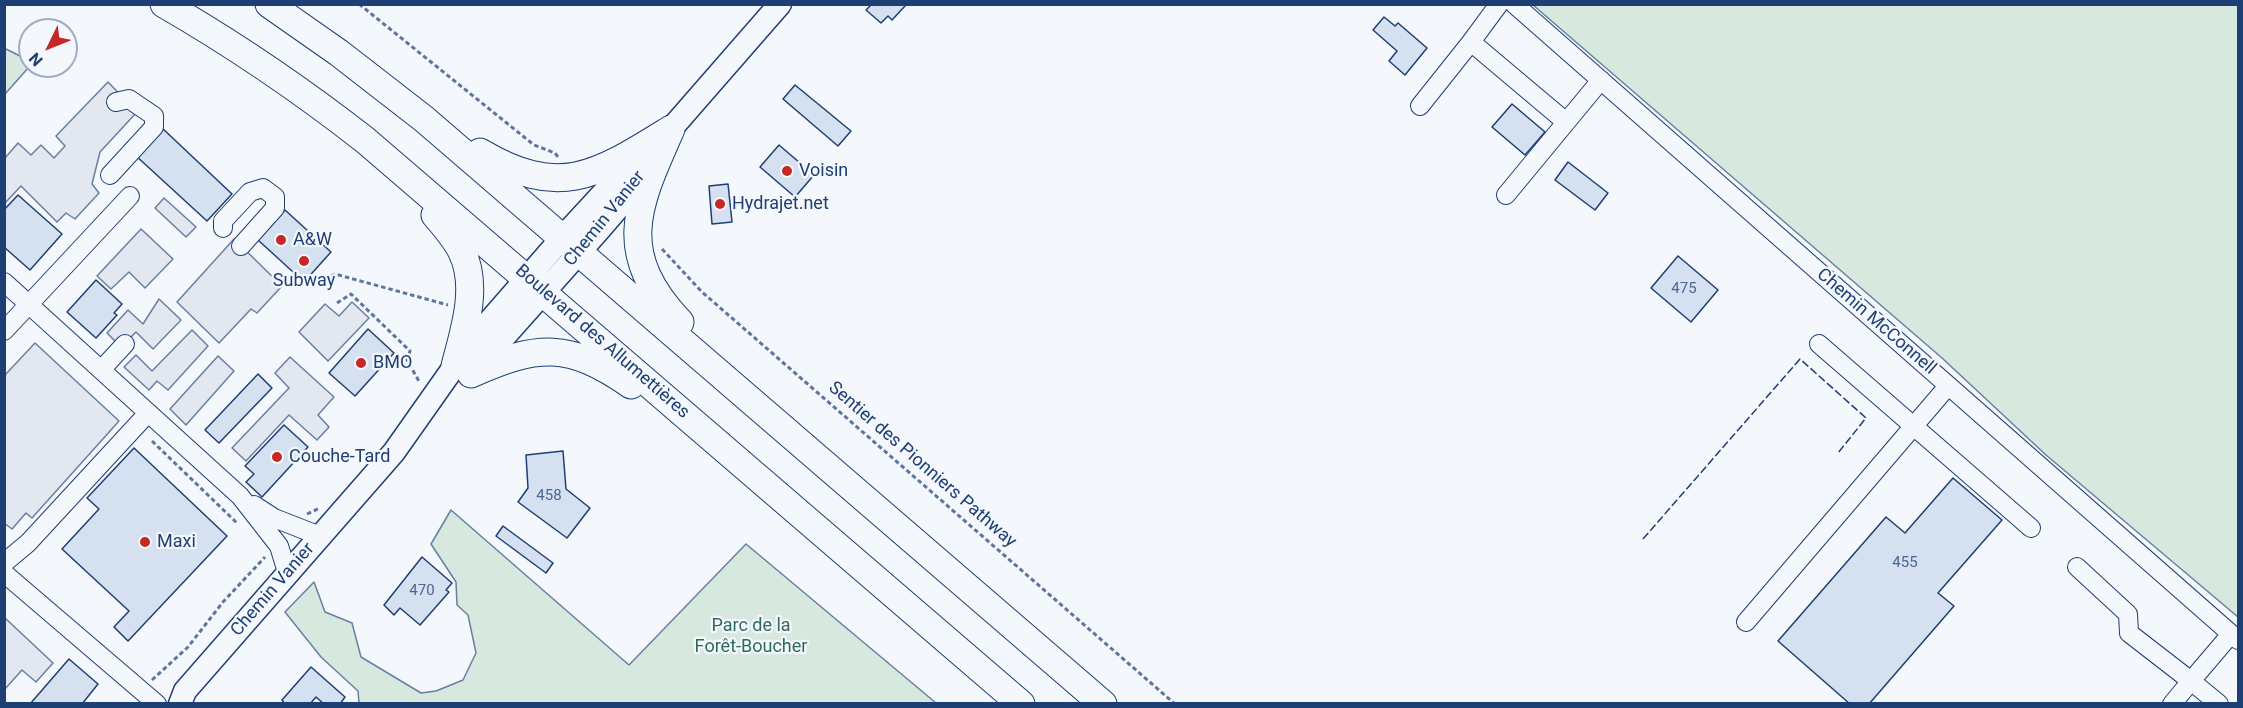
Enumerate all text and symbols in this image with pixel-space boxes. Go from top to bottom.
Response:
north arrow [18,18,78,78]
text: N [25,49,47,70]
place label: Voisin [799,160,848,182]
marker: Voisin [780,164,794,178]
street label: Chemin Vanier [560,167,650,271]
place label: Hydrajet.net [732,193,829,215]
marker: Hydrajet.net [713,197,727,211]
place label: A&W [293,229,332,251]
marker: A&W [274,233,288,247]
marker: Subway [297,254,311,268]
street label: Boulevard des Allumettières [510,260,694,424]
street label: Chemin McConnell [1812,264,1940,380]
place label: Subway [273,270,335,292]
house number: 475 [1671,280,1697,298]
place label: BMO [373,352,412,374]
marker: BMO [354,356,368,370]
street label: Sentier des Pionniers Pathway [824,377,1020,553]
place label: Couche-Tard [289,446,390,468]
marker: Couche-Tard [270,450,284,464]
house number: 458 [536,487,562,505]
place label: Maxi [157,531,196,553]
marker: Maxi [138,535,152,549]
street label: Chemin Vanier [227,539,319,641]
house number: 455 [1892,554,1918,572]
house number: 470 [409,582,435,600]
park label: Parc de la Forêt-Boucher [695,615,807,658]

